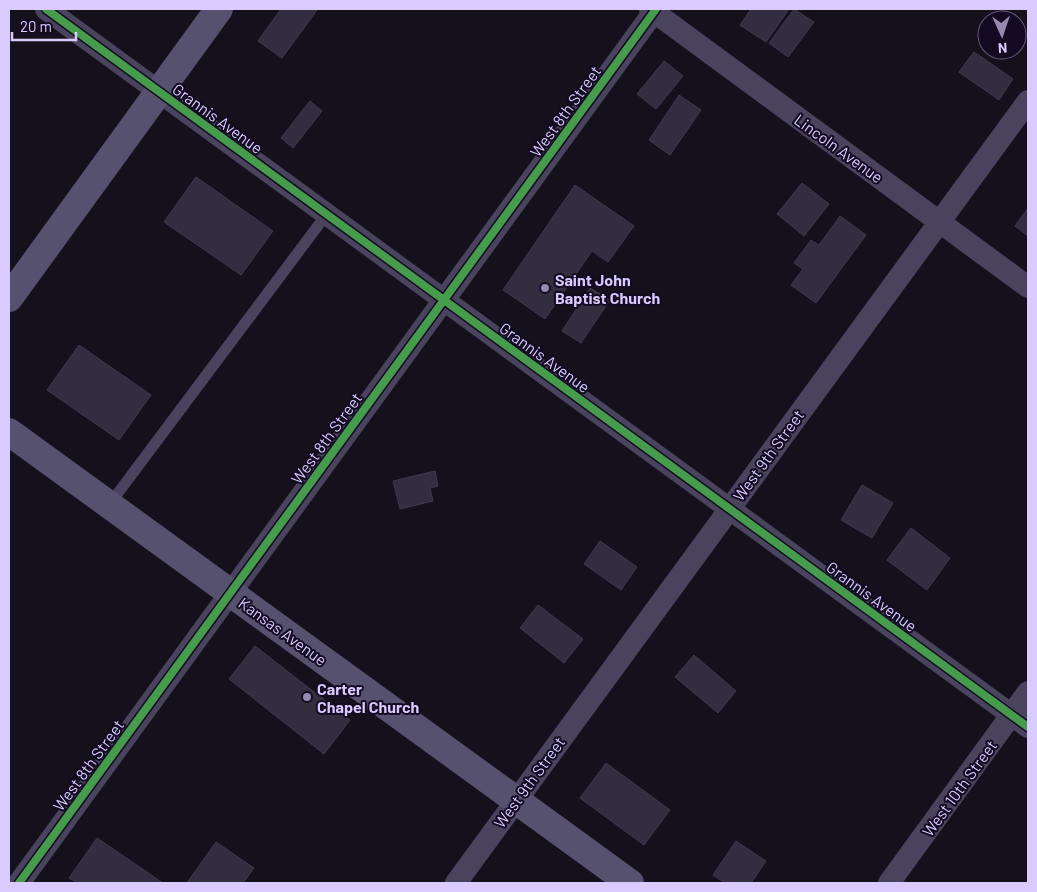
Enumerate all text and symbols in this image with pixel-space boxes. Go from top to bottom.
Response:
scale bar [12,10,76,42]
north arrow [977,10,1027,60]
text: 20 m [20,17,52,35]
text: N [998,40,1008,57]
street label: West 8th Street [526,62,604,160]
street label: Grannis Avenue [169,79,267,157]
street label: Lincoln Avenue [791,109,887,187]
place label: Saint John Baptist Church [555,270,660,307]
marker: Saint John Baptist Church [539,282,551,294]
street label: Grannis Avenue [496,318,594,396]
street label: West 8th Street [287,389,365,487]
street label: West 9th Street [729,406,807,504]
street label: Grannis Avenue [823,557,921,635]
street label: Kansas Avenue [235,593,331,669]
place label: Carter Chapel Church [317,679,419,716]
marker: Carter Chapel Church [301,691,313,703]
street label: West 8th Street [49,716,127,814]
street label: West 9th Street [490,733,568,831]
street label: West 10th Street [918,736,1000,840]

